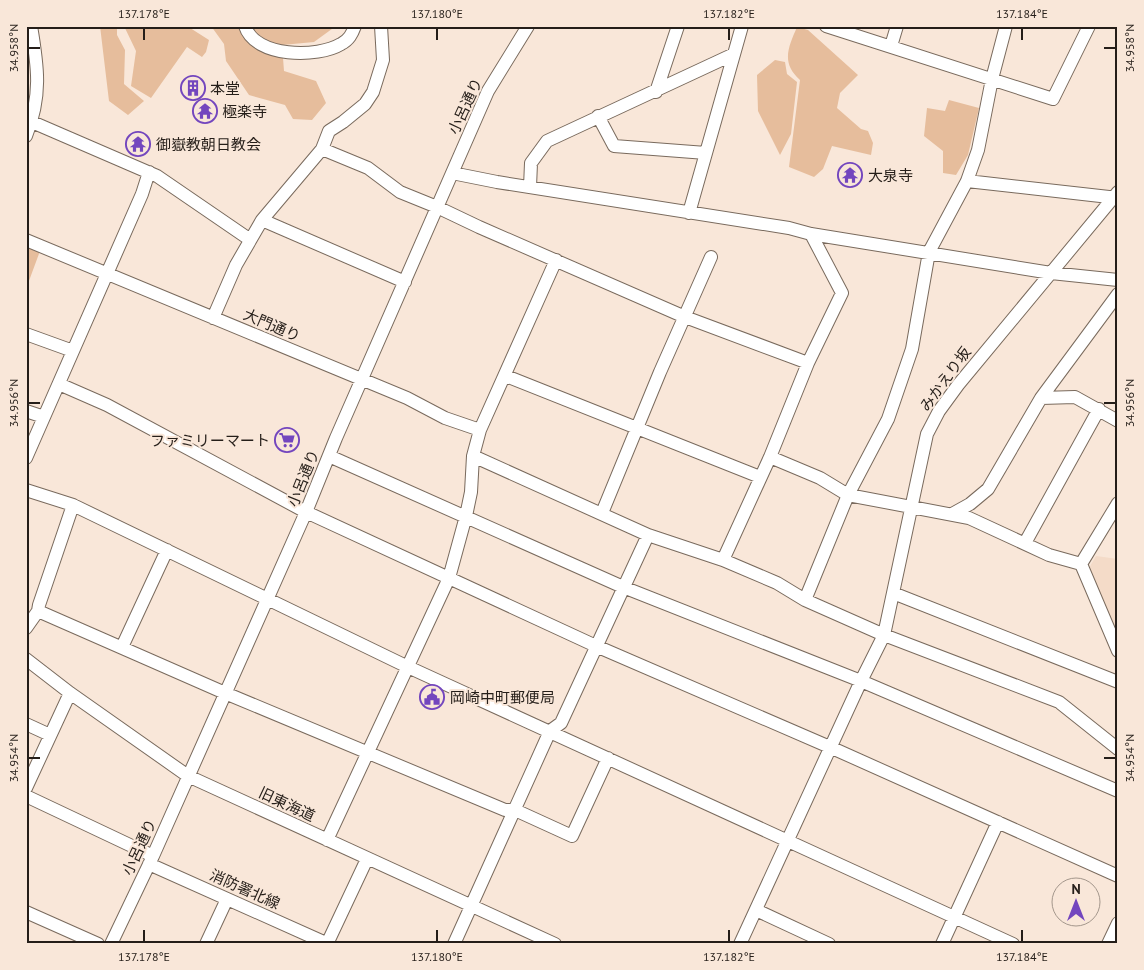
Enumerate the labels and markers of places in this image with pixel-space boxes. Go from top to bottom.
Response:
building icon: 本堂 [180,75,206,101]
place label: 本堂 [210,79,240,98]
temple icon: 極楽寺 [192,98,218,124]
place label: 極楽寺 [222,102,267,121]
temple icon: 御嶽教朝日教会 [125,131,151,157]
place label: 御嶽教朝日教会 [156,135,261,154]
temple icon: 大泉寺 [837,162,863,188]
place label: 大泉寺 [868,166,913,185]
supermarket icon: ファミリーマート [274,427,300,453]
place label: ファミリーマート [150,431,270,450]
public building icon: 岡崎中町郵便局 [419,684,445,710]
place label: 岡崎中町郵便局 [450,688,555,707]

